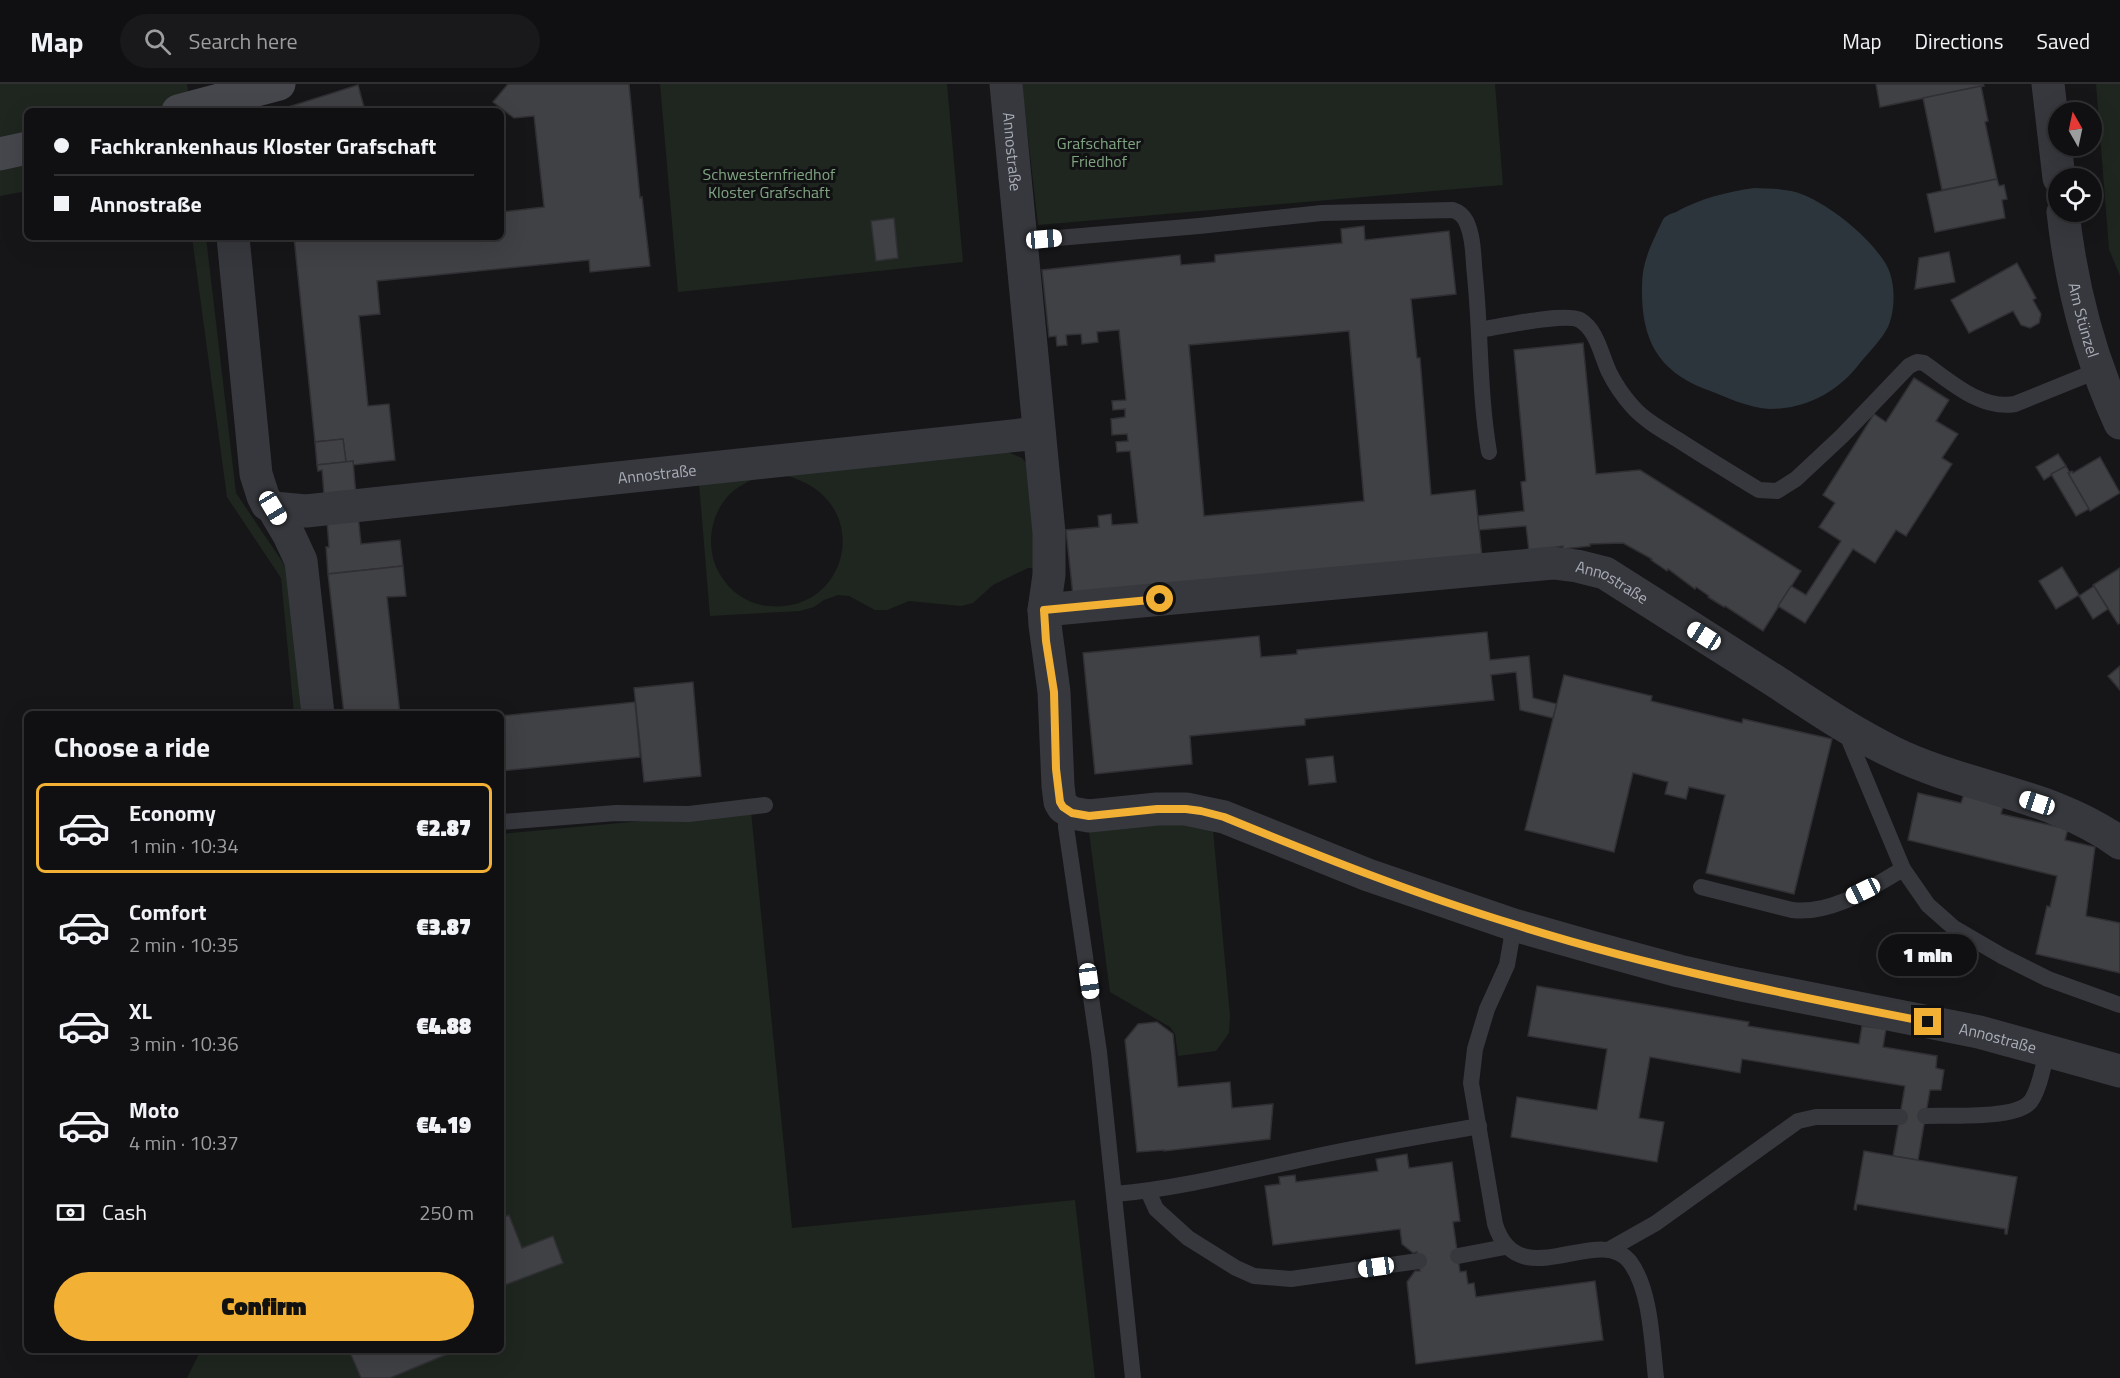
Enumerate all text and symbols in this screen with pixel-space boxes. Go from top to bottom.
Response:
search box [120,14,540,68]
text: Map [30,20,84,63]
text: Search here [189,24,298,58]
icon: search [141,25,174,58]
text: Map [1842,25,1882,57]
text: Directions [1915,25,2004,57]
text: Saved [2037,25,2090,57]
north arrow [2048,102,2102,156]
map controls [2048,102,2102,222]
street label: Annostraße [997,111,1028,192]
text: Fachkrankenhaus Kloster Grafschaft [90,129,436,163]
park label: Grafschafter Friedhof [1057,131,1142,173]
park label: Schwesternfriedhof Kloster Grafschaft [703,162,836,204]
button: locate [2048,168,2102,222]
text: Annostraße [90,187,202,221]
car [1025,228,1063,250]
street label: Am Stünzel [2062,280,2105,361]
street label: Annostraße [616,458,697,490]
car [256,488,290,528]
street label: Annostraße [1573,554,1653,610]
route start [1146,585,1173,612]
car [1684,619,1724,653]
text: Choose a ride [54,726,210,767]
car [2017,789,2057,817]
text: Economy [129,796,216,830]
icon: car [57,801,111,855]
text: €2.87 [416,811,471,845]
text: 1 min · 10:34 [129,830,239,861]
car [1843,875,1883,907]
text: Comfort [129,895,207,929]
icon: car [57,900,111,954]
text: €3.87 [416,910,471,944]
text: 2 min · 10:35 [129,929,239,960]
callout: 1 min [1878,935,1978,977]
text: 1 min [1903,939,1952,970]
car [1078,962,1100,1000]
text: XL [129,994,152,1028]
icon: car [57,999,111,1053]
route end [1914,1008,1941,1035]
text: €4.88 [416,1009,471,1043]
street label: Annostraße [1957,1016,2039,1059]
text: 3 min · 10:36 [129,1028,239,1059]
text: Moto [129,1093,179,1127]
icon: car [57,1098,111,1152]
text: €4.19 [416,1108,471,1142]
text: 4 min · 10:37 [129,1127,239,1158]
text: Cash [102,1195,147,1229]
icon: cash [54,1196,87,1229]
text: 250 m [419,1197,474,1228]
car [1357,1256,1395,1278]
button: Confirm [54,1272,474,1341]

